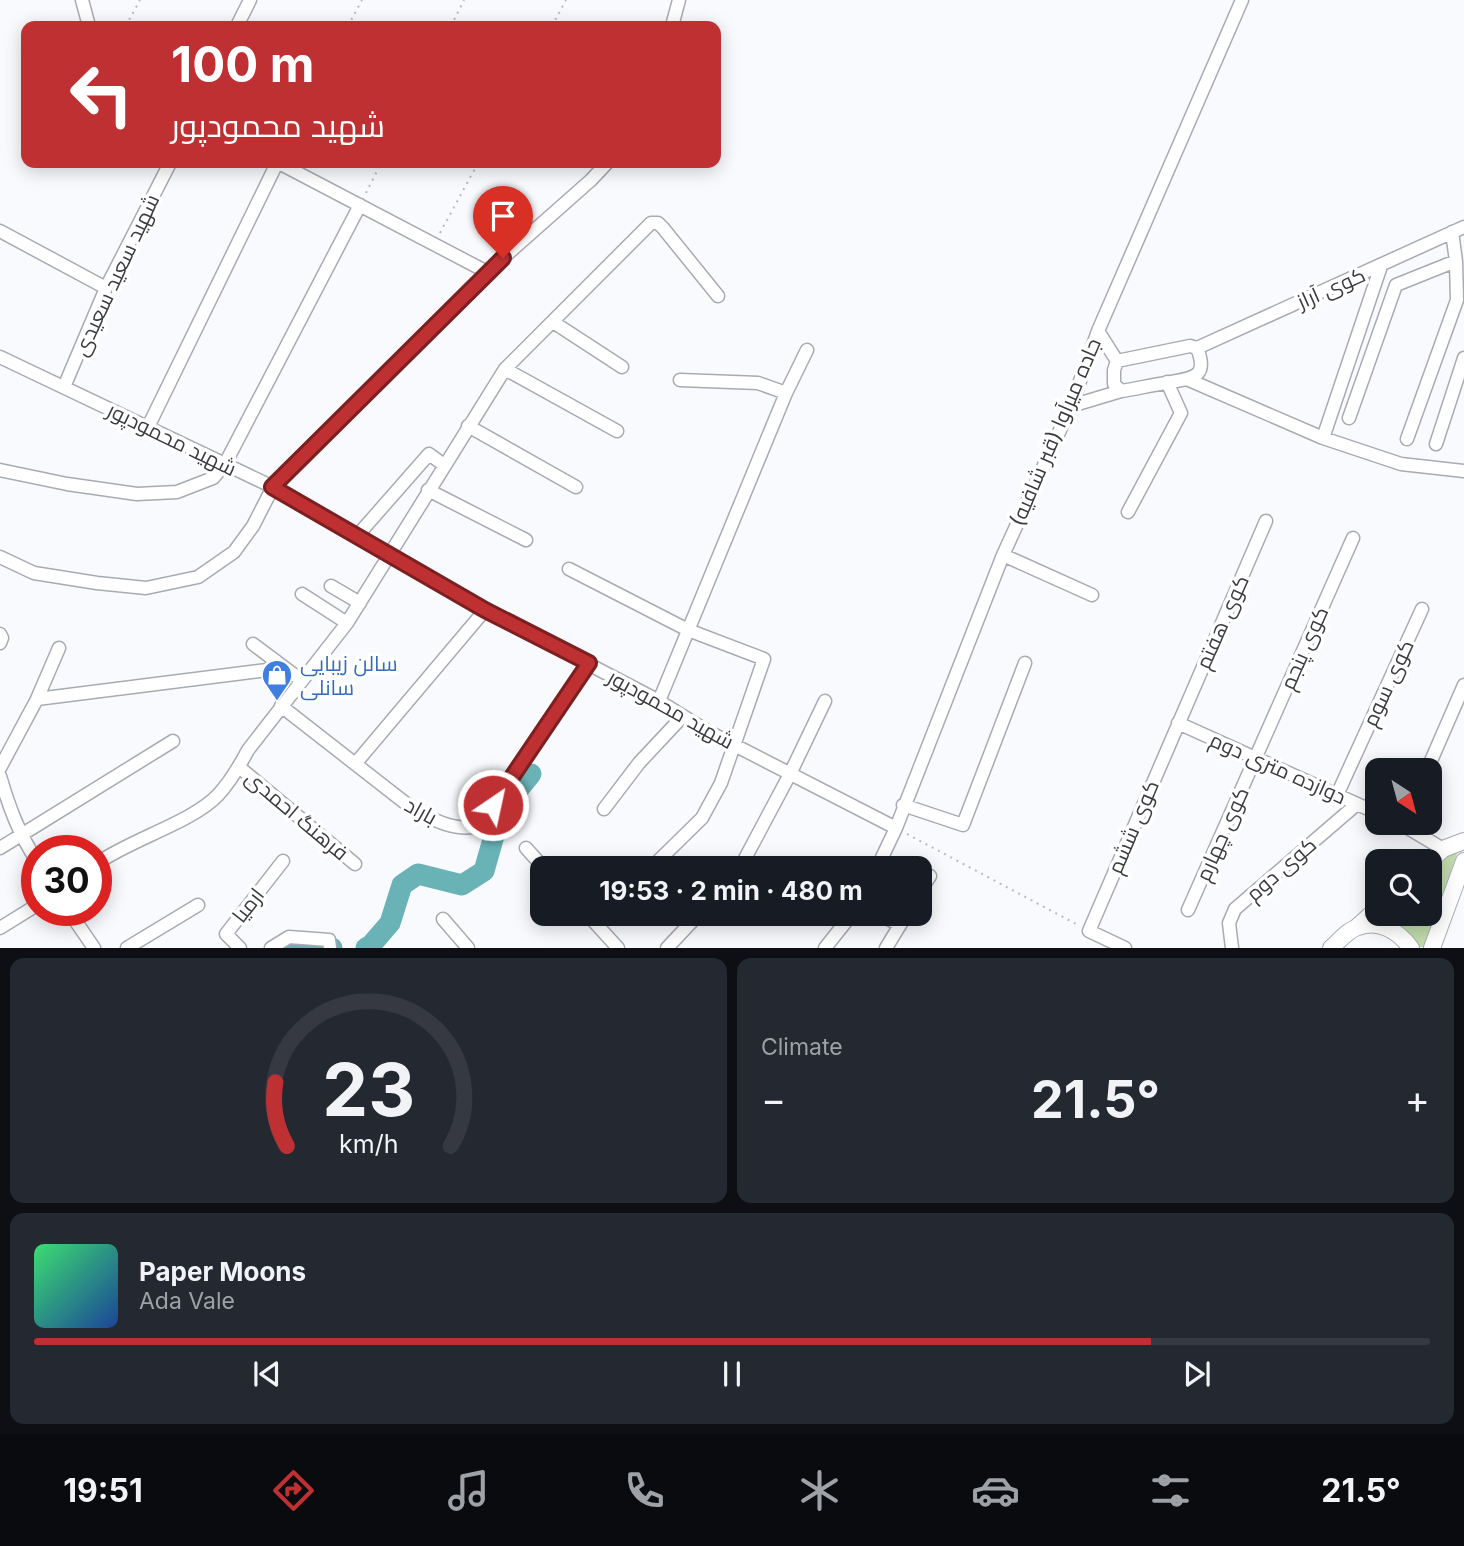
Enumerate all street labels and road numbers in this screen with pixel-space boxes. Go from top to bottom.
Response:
street label: شهید سعید سعیدی [68,190,165,360]
street label: کوی آراز [1292,262,1370,315]
street label: جاده میرآوا (قبر شافیه) [1004,334,1106,530]
street label: شهید محمودپور [102,397,241,483]
street label: کوی هفتم [1190,571,1256,674]
street label: کوی پنجم [1275,603,1335,694]
street label: کوی سوم [1357,636,1421,731]
street label: شهید محمودپور [602,664,738,756]
street label: دوازده متری دوم [1205,727,1350,811]
street label: فرهنگ احمدی [240,765,353,866]
street label: کوی ششم [1102,776,1166,878]
street label: کوی چهارم [1190,783,1256,886]
street label: باراد [400,792,442,830]
street label: کوی دوم [1241,832,1322,908]
street label: ارمیا [227,883,269,927]

